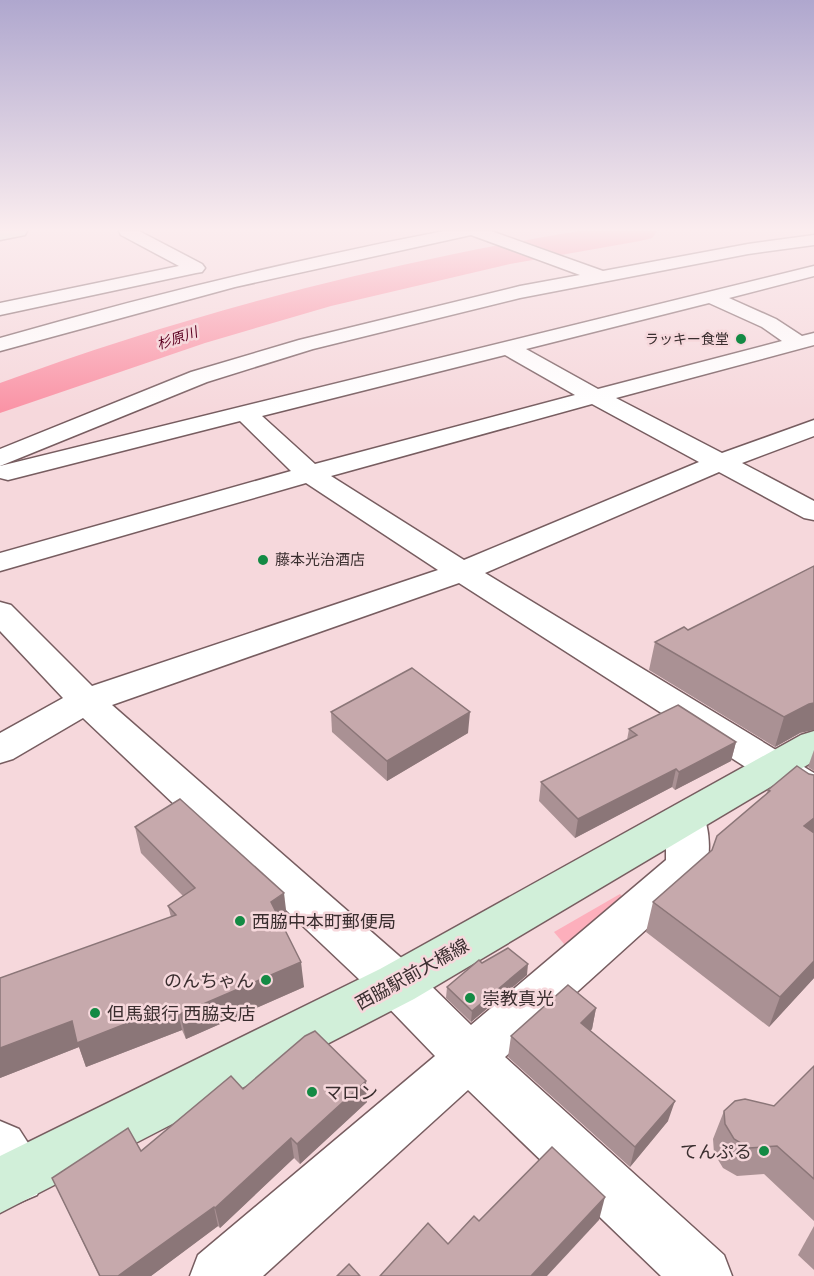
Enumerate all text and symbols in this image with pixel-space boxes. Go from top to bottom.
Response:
water label: 杉原川 [155,323,201,352]
place label: ラッキー食堂 [645,331,729,347]
marker: ラッキー食堂 [734,332,748,346]
place label: 藤本光治酒店 [275,551,365,569]
marker: 藤本光治酒店 [256,553,270,567]
place label: 西脇中本町郵便局 [252,911,396,932]
marker: 西脇中本町郵便局 [233,914,247,928]
street label: 西脇駅前大橋線 [352,934,472,1014]
place label: のんちゃん [164,970,254,991]
marker: のんちゃん [259,973,273,987]
place label: 崇教真光 [482,988,554,1009]
marker: 崇教真光 [463,991,477,1005]
place label: 但馬銀行 西脇支店 [107,1003,256,1024]
marker: 但馬銀行 西脇支店 [88,1006,102,1020]
place label: マロン [324,1082,378,1103]
marker: マロン [305,1085,319,1099]
place label: てんぷる [680,1141,752,1162]
marker: てんぷる [757,1144,771,1158]

